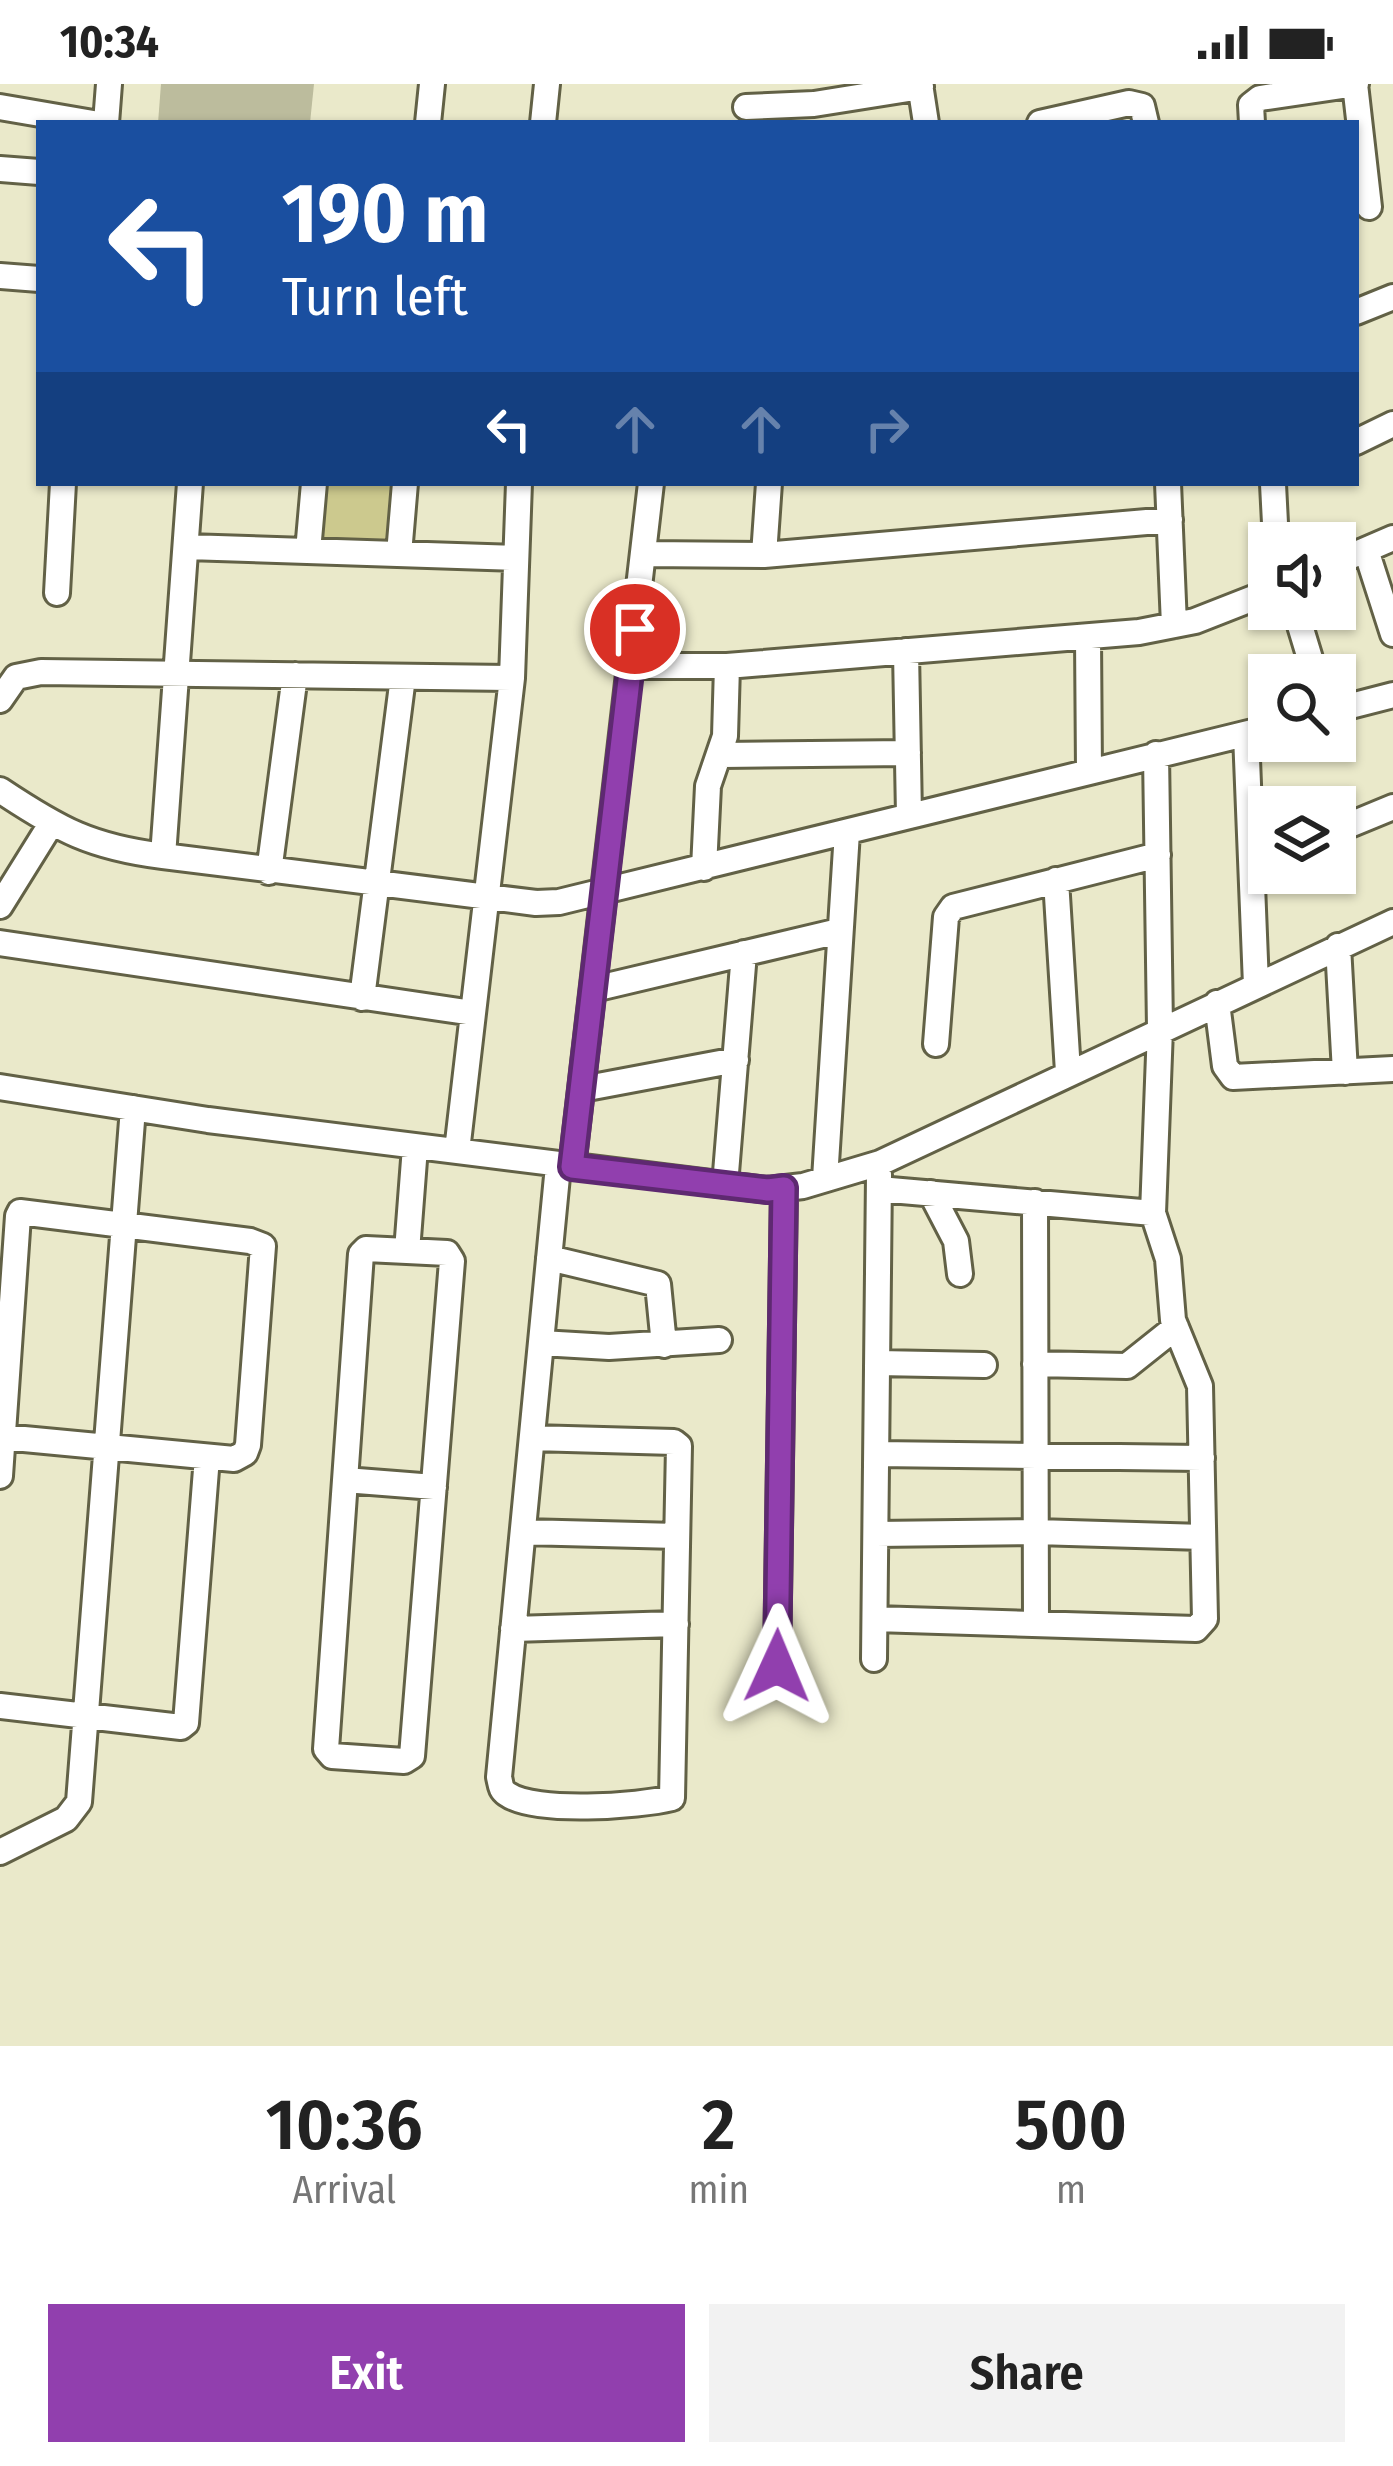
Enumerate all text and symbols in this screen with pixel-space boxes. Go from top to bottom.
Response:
text: 10:34 [60,15,159,69]
text: 190 m [282,163,488,264]
icon: left [84,168,240,324]
text: Turn left [282,265,468,329]
icon: left [476,396,542,462]
icon: ahead [602,396,668,462]
icon: ahead [728,396,794,462]
icon: right [854,396,920,462]
map controls [1248,522,1356,894]
button: sound [1248,522,1356,630]
pin [584,578,686,680]
icon: arrive [602,596,668,662]
button: search [1248,654,1356,762]
button: layers [1248,786,1356,894]
position arrow [714,1603,840,1729]
text: 10:36 [266,2082,423,2168]
text: 2 [702,2082,735,2168]
text: 500 [1015,2082,1127,2168]
text: Arrival [293,2167,396,2213]
text: min [689,2167,749,2213]
text: m [1056,2167,1086,2213]
button: Exit [48,2304,685,2442]
button: Share [709,2304,1345,2442]

